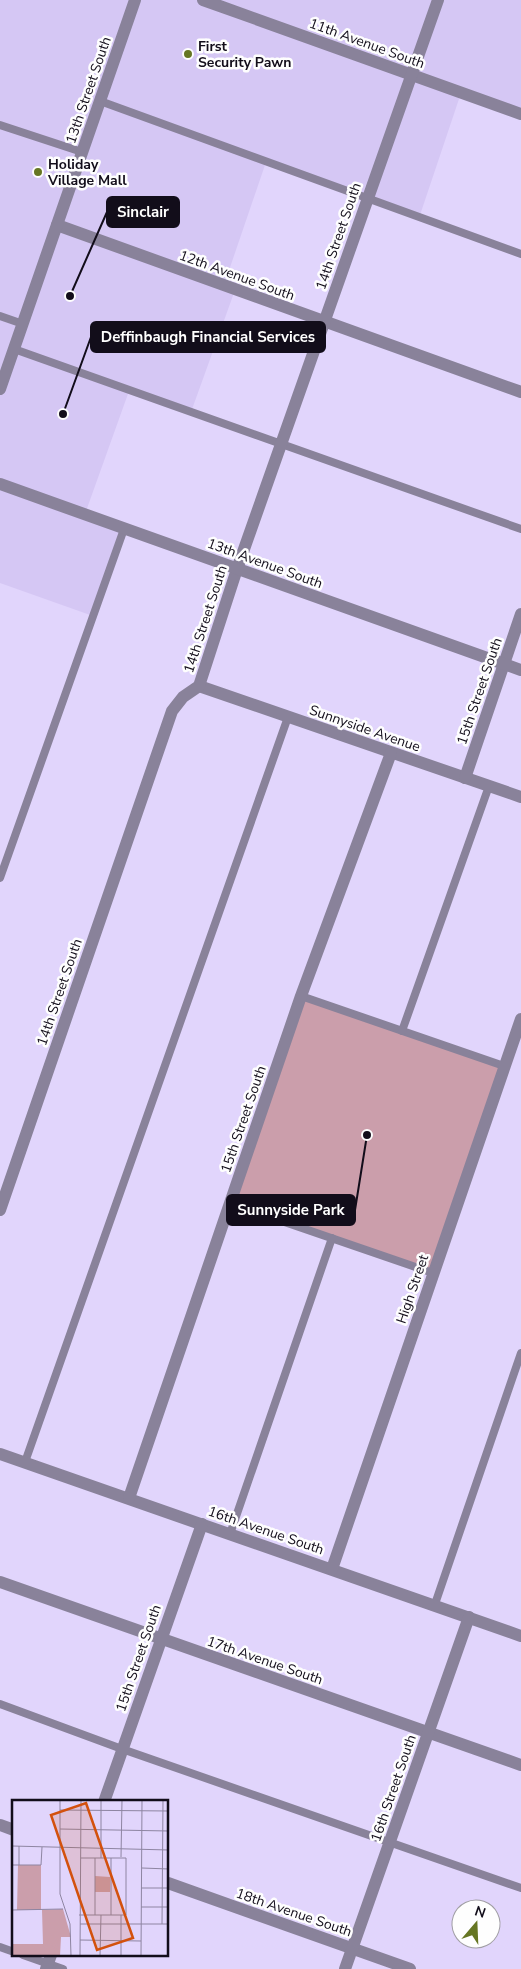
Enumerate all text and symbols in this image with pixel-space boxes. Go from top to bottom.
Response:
street label: 11th Avenue South [306,14,427,73]
street label: 13th Street South [61,34,116,146]
place label: First Security Pawn [198,37,291,72]
marker: First Security Pawn [182,48,194,60]
place label: Holiday Village Mall [47,155,127,190]
marker: Holiday Village Mall [32,166,44,178]
street label: 14th Street South [311,180,366,292]
callout: Sinclair [107,197,179,227]
text: Sinclair [117,202,169,222]
street label: 12th Avenue South [176,246,297,305]
callout: Deffinbaugh Financial Services [91,322,325,352]
text: Deffinbaugh Financial Services [101,327,315,347]
street label: 13th Avenue South [204,534,325,593]
street label: 14th Street South [179,563,232,675]
street label: 15th Street South [452,635,507,747]
street label: Sunnyside Avenue [307,701,423,756]
street label: 14th Street South [32,936,87,1048]
street label: 15th Street South [216,1063,271,1175]
callout: Sunnyside Park [227,1195,355,1225]
text: Sunnyside Park [237,1200,346,1220]
street label: High Street [392,1252,433,1326]
street label: 16th Avenue South [205,1502,326,1559]
street label: 15th Street South [111,1602,166,1714]
street label: 17th Avenue South [204,1632,325,1689]
street label: 16th Street South [366,1732,421,1844]
inset map [12,1800,169,1956]
street label: 18th Avenue South [233,1884,354,1941]
north arrow [451,1899,501,1949]
text: N [472,1901,488,1923]

